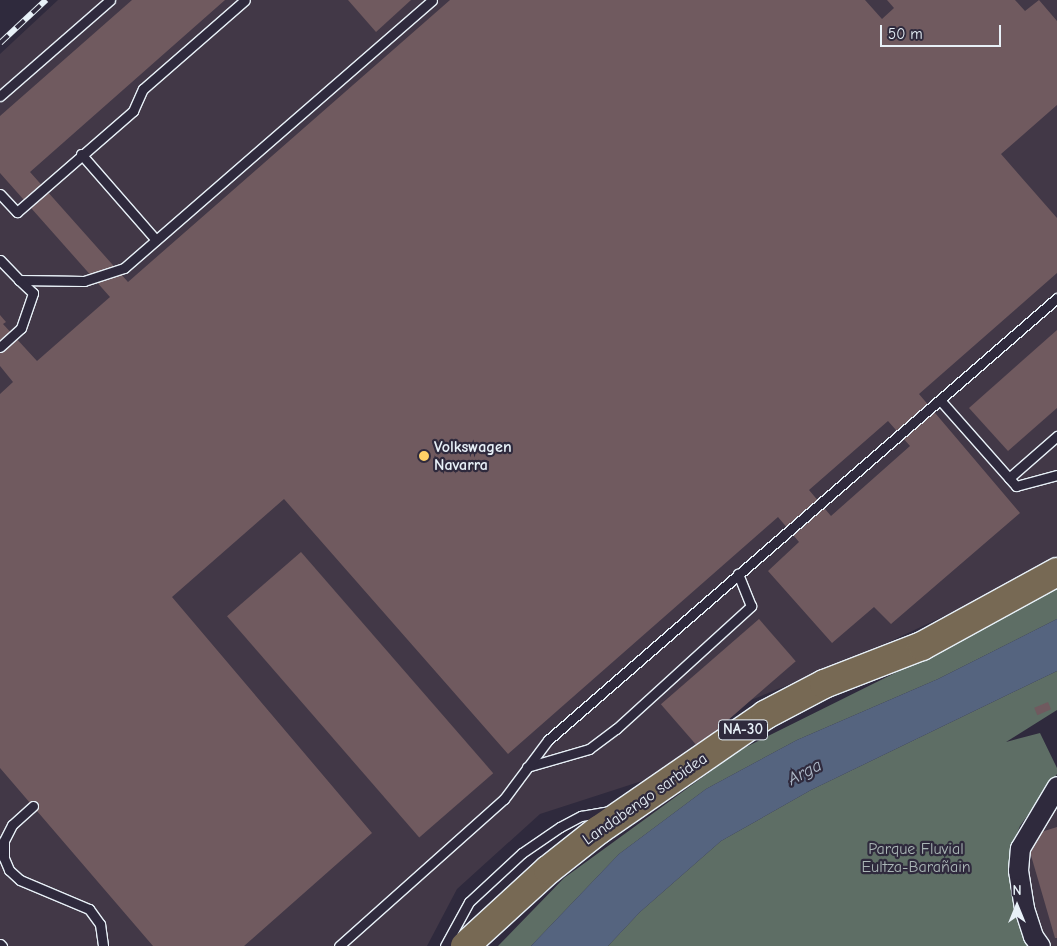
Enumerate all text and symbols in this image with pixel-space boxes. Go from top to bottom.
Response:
scale bar [882,15,1003,47]
text: 50 m [888,25,923,43]
place label: Volkswagen Navarra [434,437,512,475]
marker: Volkswagen Navarra [418,450,430,462]
road number: NA-30 [718,718,768,742]
street label: Landabengo sarbidea [579,749,711,849]
water label: Arga [784,755,826,791]
park label: Parque Fluvial Eultza-Barañain [861,839,971,877]
north arrow [992,881,1042,931]
text: N [1012,882,1022,899]

